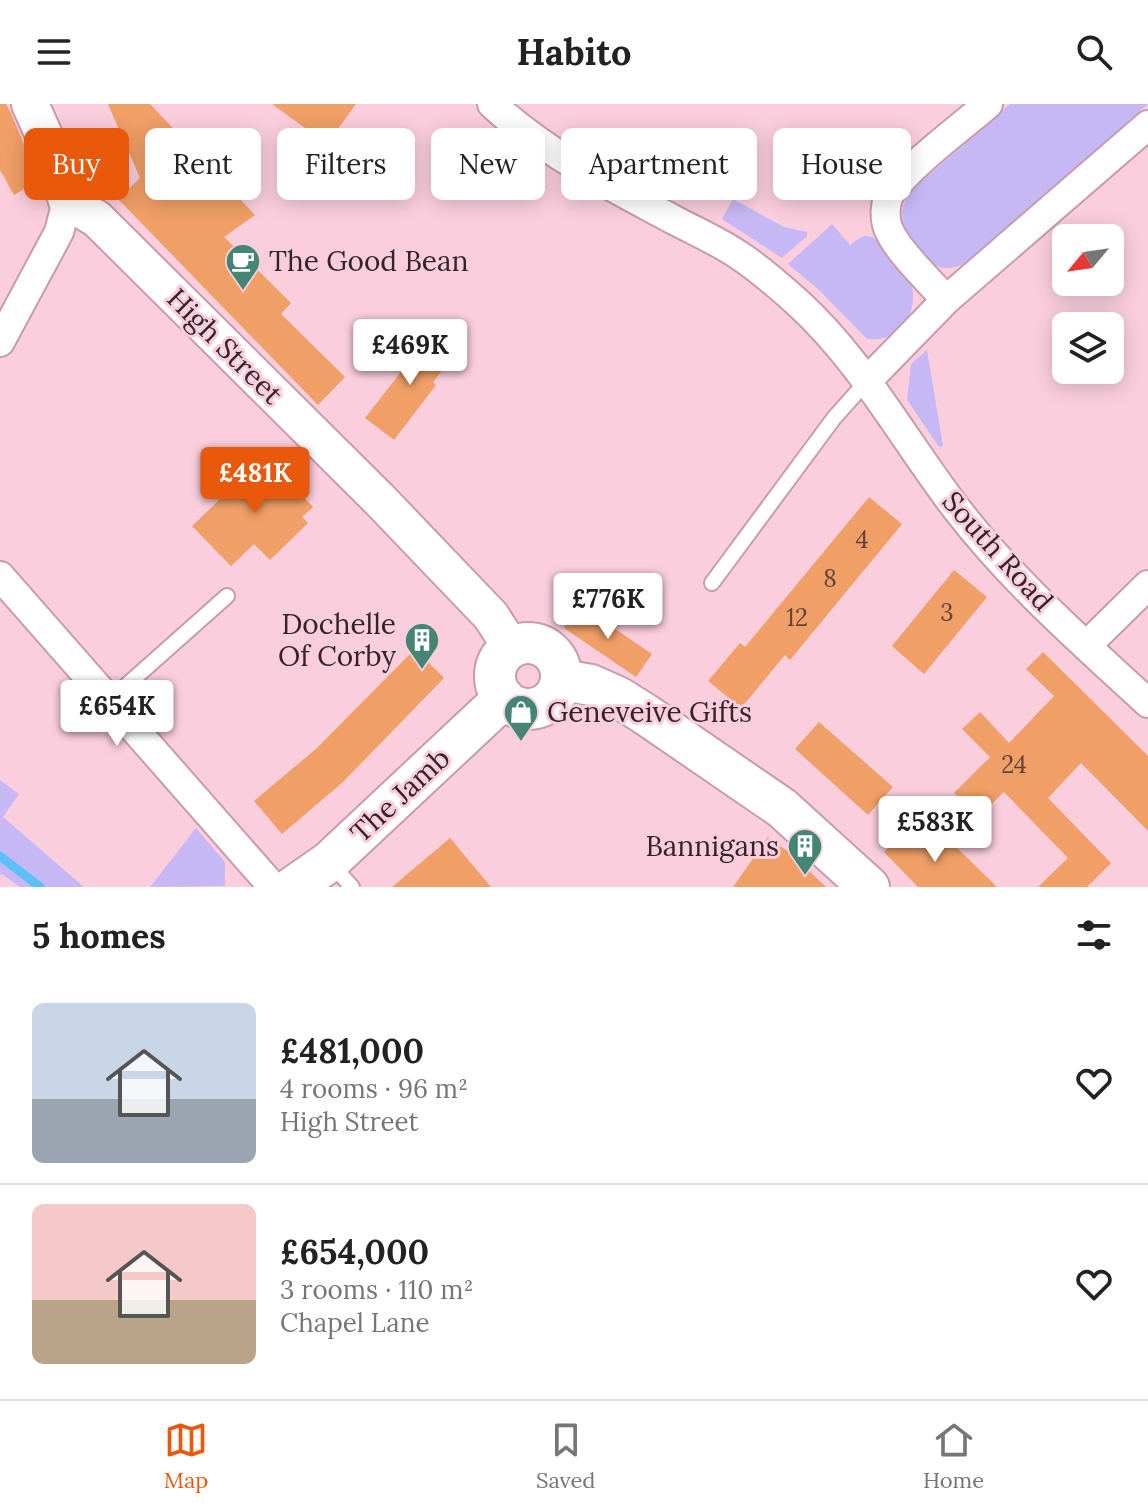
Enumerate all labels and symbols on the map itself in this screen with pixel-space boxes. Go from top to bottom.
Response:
north arrow [1052,224,1124,296]
cafe icon: The Good Bean [224,242,262,292]
place label: The Good Bean [269,243,468,279]
street label: High Street [160,281,291,412]
pin: £469K [354,319,466,387]
pin: £481K [199,447,311,515]
street label: South Road [935,484,1061,618]
house number: 4 [855,524,869,555]
house number: 8 [823,563,837,594]
pin: £776K [552,573,664,641]
house number: 3 [940,597,954,628]
house number: 12 [786,602,808,633]
place label: Dochelle Of Corby [278,606,396,674]
building icon: Dochelle Of Corby [403,621,441,671]
pin: £654K [61,680,173,748]
shop icon: Geneveive Gifts [502,693,540,743]
place label: Geneveive Gifts [547,694,752,730]
street label: The Jamb [343,740,457,850]
house number: 24 [1001,749,1027,780]
pin: £583K [879,796,991,864]
building icon: Bannigans [786,827,824,877]
place label: Bannigans [645,828,779,864]

